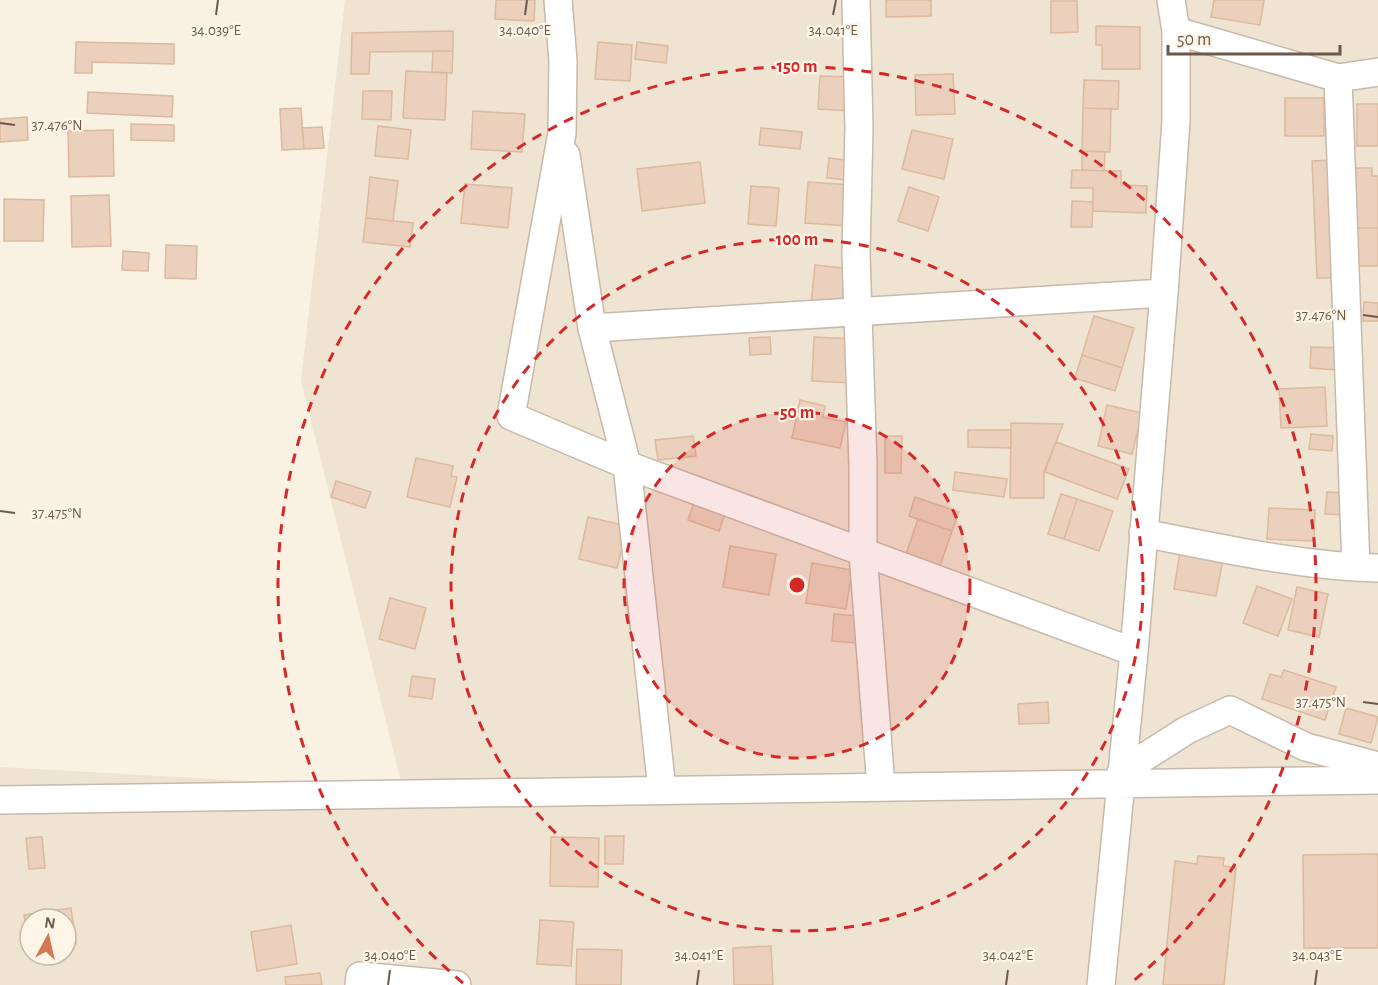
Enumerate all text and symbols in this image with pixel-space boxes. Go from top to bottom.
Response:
scale bar [1168,18,1340,56]
text: 34.039°E [191,23,241,38]
text: 34.040°E [499,23,551,38]
text: 34.041°E [809,23,857,38]
text: 50 m [1177,31,1211,49]
text: 150 m [777,58,817,76]
text: 37.476°N [31,118,83,133]
text: 100 m [776,231,818,249]
text: 37.476°N [1295,308,1347,323]
text: 50 m [780,404,814,422]
text: 37.475°N [32,506,82,521]
centre of rings [787,575,807,595]
text: 37.475°N [1296,695,1346,710]
north arrow [18,907,78,967]
text: N [43,914,57,932]
text: 34.040°E [364,948,416,963]
text: 34.041°E [675,948,723,963]
text: 34.042°E [983,948,1033,963]
text: 34.043°E [1292,948,1342,963]

